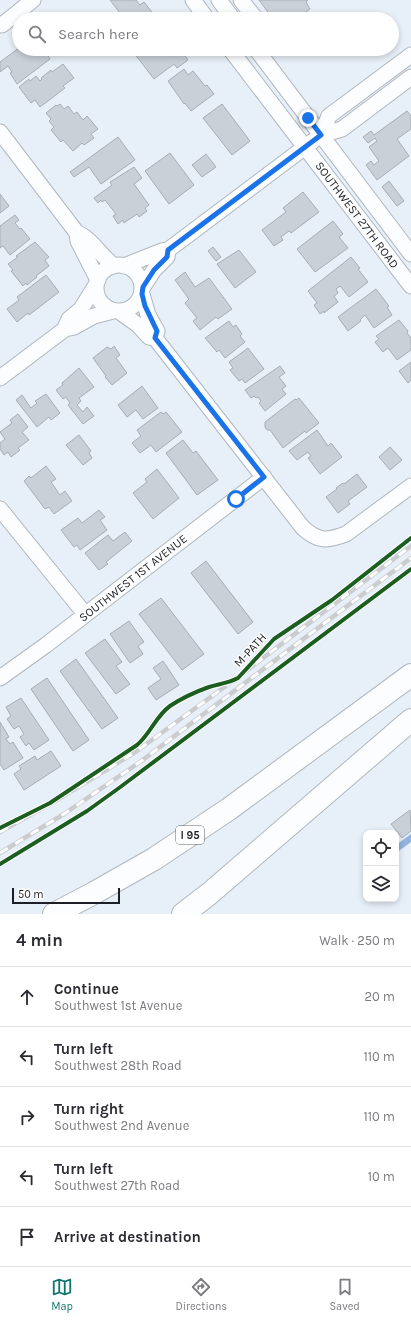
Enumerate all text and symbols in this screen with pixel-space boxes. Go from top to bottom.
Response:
search box [12,12,399,56]
icon: search [26,23,48,45]
text: Search here [58,25,139,43]
route end [299,109,317,127]
street label: SOUTHWEST 27TH ROAD [312,159,402,271]
route start [227,490,245,508]
street label: SOUTHWEST 1ST AVENUE [76,531,190,625]
street label: M-PATH [231,630,269,670]
road number: I 95 [176,826,204,844]
map controls [363,830,399,902]
button: locate [363,830,399,866]
button: layers [363,866,399,902]
scale bar [12,886,120,905]
text: 50 m [18,888,44,901]
text: 4 min [16,930,63,950]
text: Walk · 250 m [319,933,395,948]
text: Continue [54,980,119,998]
icon: ahead [16,986,38,1008]
text: 20 m [365,989,395,1004]
text: Southwest 1st Avenue [54,998,182,1013]
text: Turn left [54,1040,113,1058]
icon: left [16,1046,38,1068]
text: 110 m [363,1049,395,1064]
text: Southwest 28th Road [54,1058,182,1073]
text: Turn right [54,1100,124,1118]
icon: right [16,1106,38,1128]
text: 110 m [363,1109,395,1124]
text: Southwest 2nd Avenue [54,1118,189,1133]
text: Turn left [54,1160,113,1178]
icon: left [16,1166,38,1188]
text: 10 m [368,1169,395,1184]
text: Southwest 27th Road [54,1178,180,1193]
icon: arrive [16,1226,38,1248]
text: Arrive at destination [54,1228,201,1246]
tab: Map [51,1276,73,1313]
tab: Directions [175,1276,227,1313]
tab: Saved [329,1276,360,1313]

